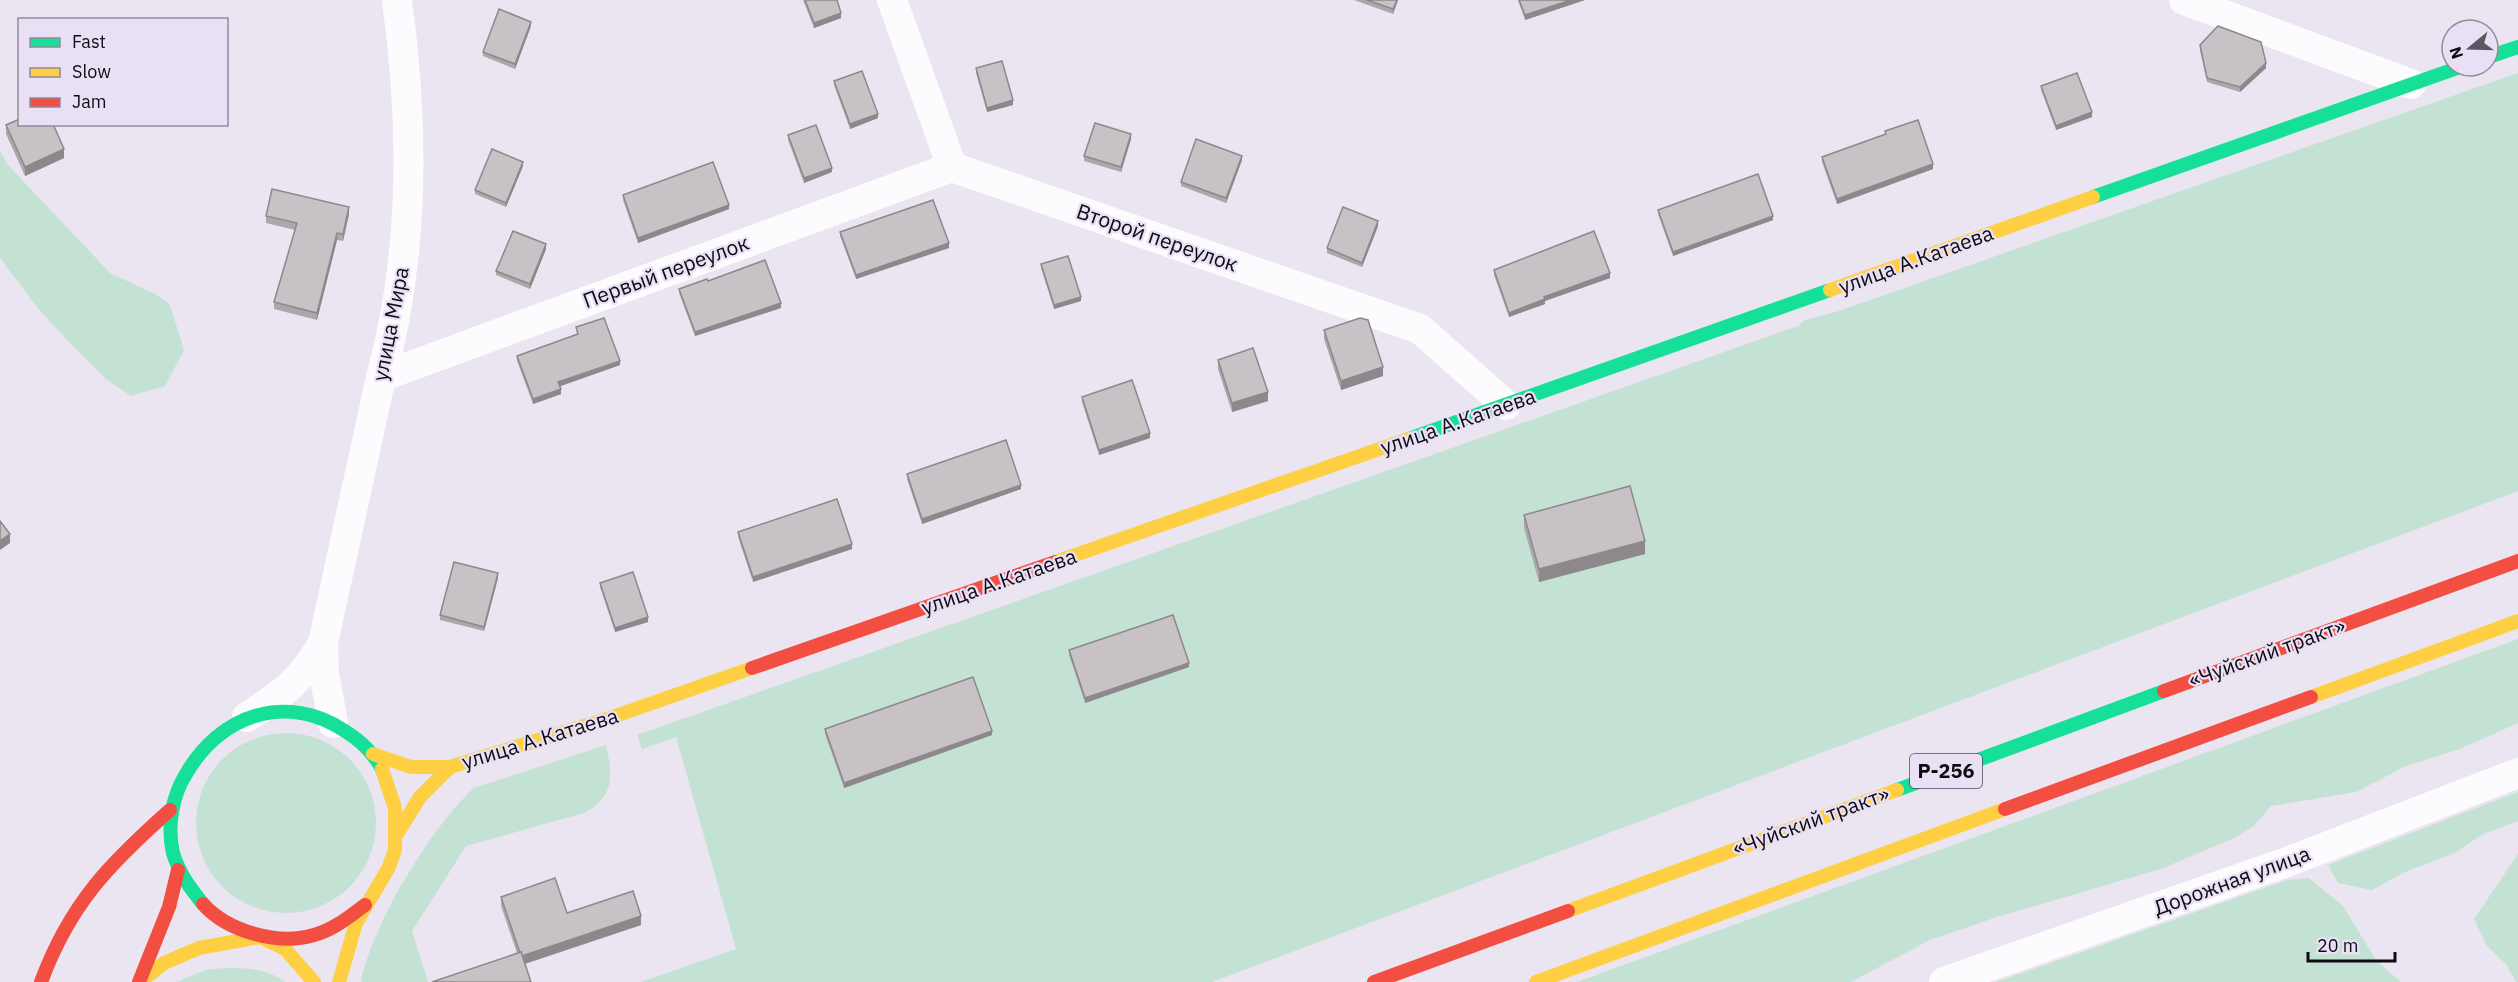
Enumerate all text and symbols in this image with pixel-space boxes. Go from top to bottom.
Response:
legend [18,18,228,126]
north arrow [2440,18,2500,78]
text: Fast [72,30,106,53]
text: N [2444,44,2467,62]
text: Slow [72,60,111,83]
text: Jam [72,90,107,113]
street label: Второй переулок [1073,196,1242,278]
street label: улица А.Катаева [1835,218,1997,300]
street label: Первый переулок [579,228,753,314]
street label: улица Мира [365,264,415,383]
street label: улица А.Катаева [1376,381,1539,461]
street label: улица А.Катаева [917,541,1080,621]
street label: «Чуйский тракт» [2184,611,2349,693]
street label: улица А.Катаева [458,701,621,775]
road number: Р-256 [1910,754,1982,788]
street label: «Чуйский тракт» [1728,779,1893,861]
street label: Дорожная улица [2150,839,2314,921]
scale bar [2308,925,2395,963]
text: 20 m [2317,934,2359,957]

